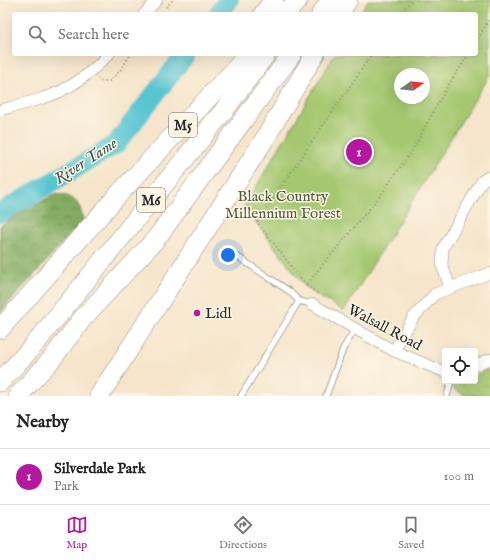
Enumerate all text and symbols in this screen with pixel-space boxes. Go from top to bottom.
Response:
search box [12,12,478,56]
icon: search [26,23,48,45]
text: Search here [58,25,129,44]
north arrow [394,68,430,104]
road number: M5 [169,113,197,137]
water label: River Tame [51,134,122,189]
pin: 1 [346,137,372,167]
park label: Black Country Millennium Forest [225,187,341,223]
road number: M6 [137,188,165,212]
your location [218,245,238,265]
street label: Walsall Road [344,300,426,355]
place label: Lidl [205,304,233,323]
marker: Lidl [192,308,202,318]
map controls [442,348,478,384]
button: locate [442,348,478,384]
text: Nearby [16,412,69,433]
text: Silverdale Park [54,459,146,478]
text: 1 [27,468,31,485]
text: 100 m [444,468,474,485]
text: Park [54,478,79,495]
tab: Map [66,514,88,552]
tab: Directions [219,514,267,552]
tab: Saved [398,514,424,552]

